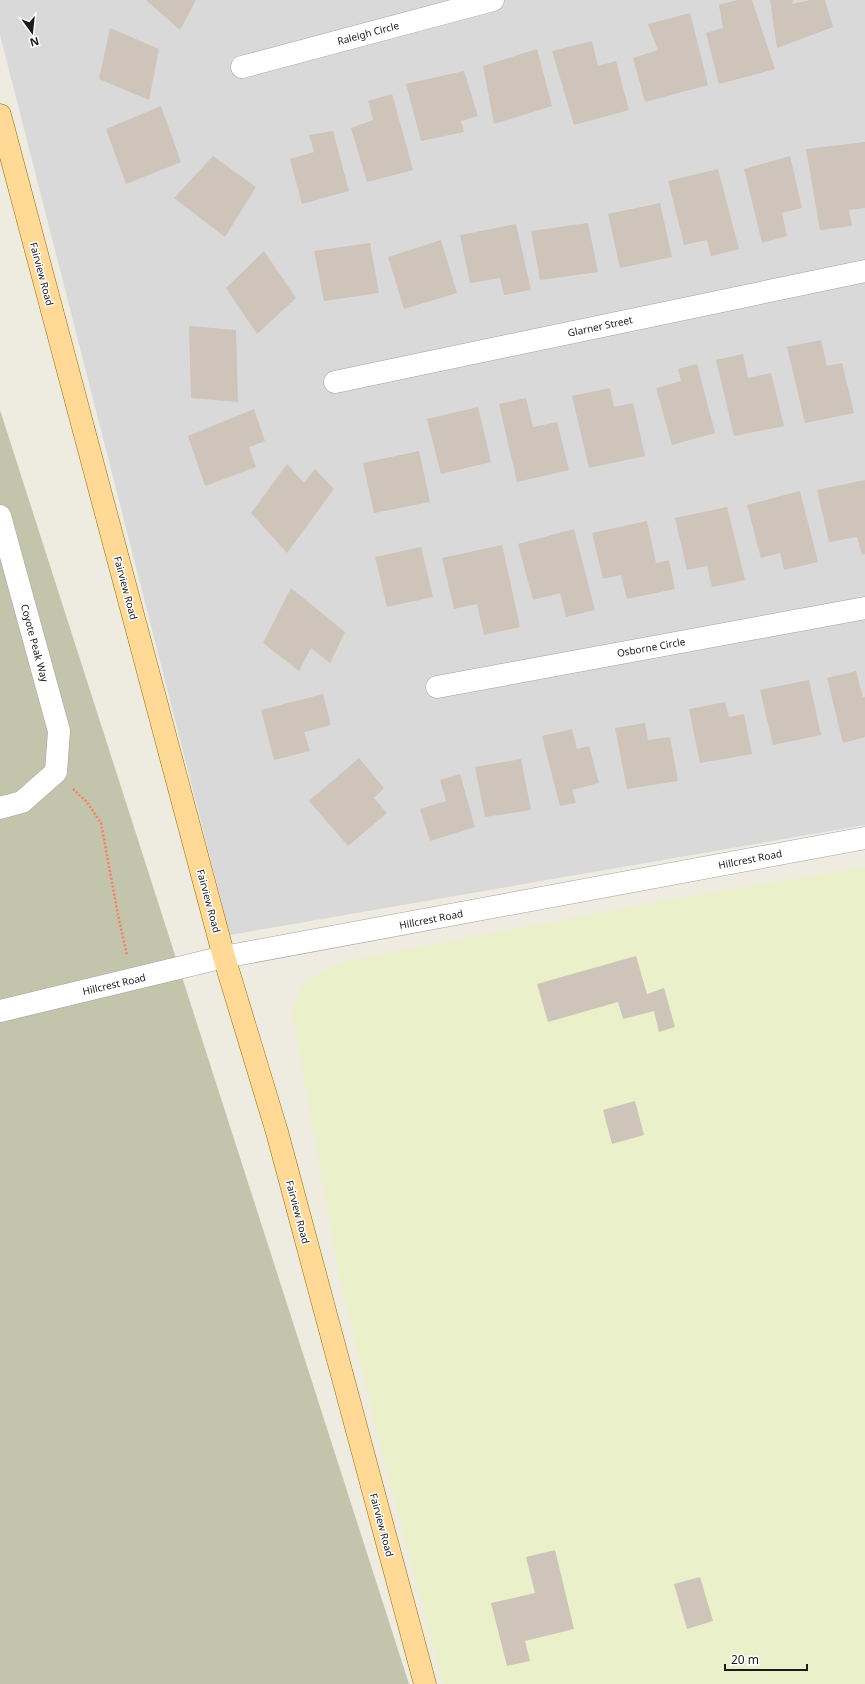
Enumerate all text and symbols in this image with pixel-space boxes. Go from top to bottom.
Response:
north arrow [12,12,52,52]
street label: Raleigh Circle [336,18,401,48]
text: N [28,34,41,51]
street label: Fairview Road [27,241,57,307]
street label: Glarner Street [566,312,634,340]
street label: Fairview Road [111,555,141,621]
street label: Coyote Peak Way [18,602,52,684]
street label: Osborne Circle [616,634,687,660]
street label: Hillcrest Road [717,846,783,872]
street label: Fairview Road [194,868,224,934]
street label: Hillcrest Road [398,906,464,932]
street label: Hillcrest Road [81,970,147,998]
street label: Fairview Road [283,1179,313,1245]
street label: Fairview Road [367,1492,397,1558]
scale bar [725,1646,807,1672]
text: 20 m [731,1651,759,1668]

